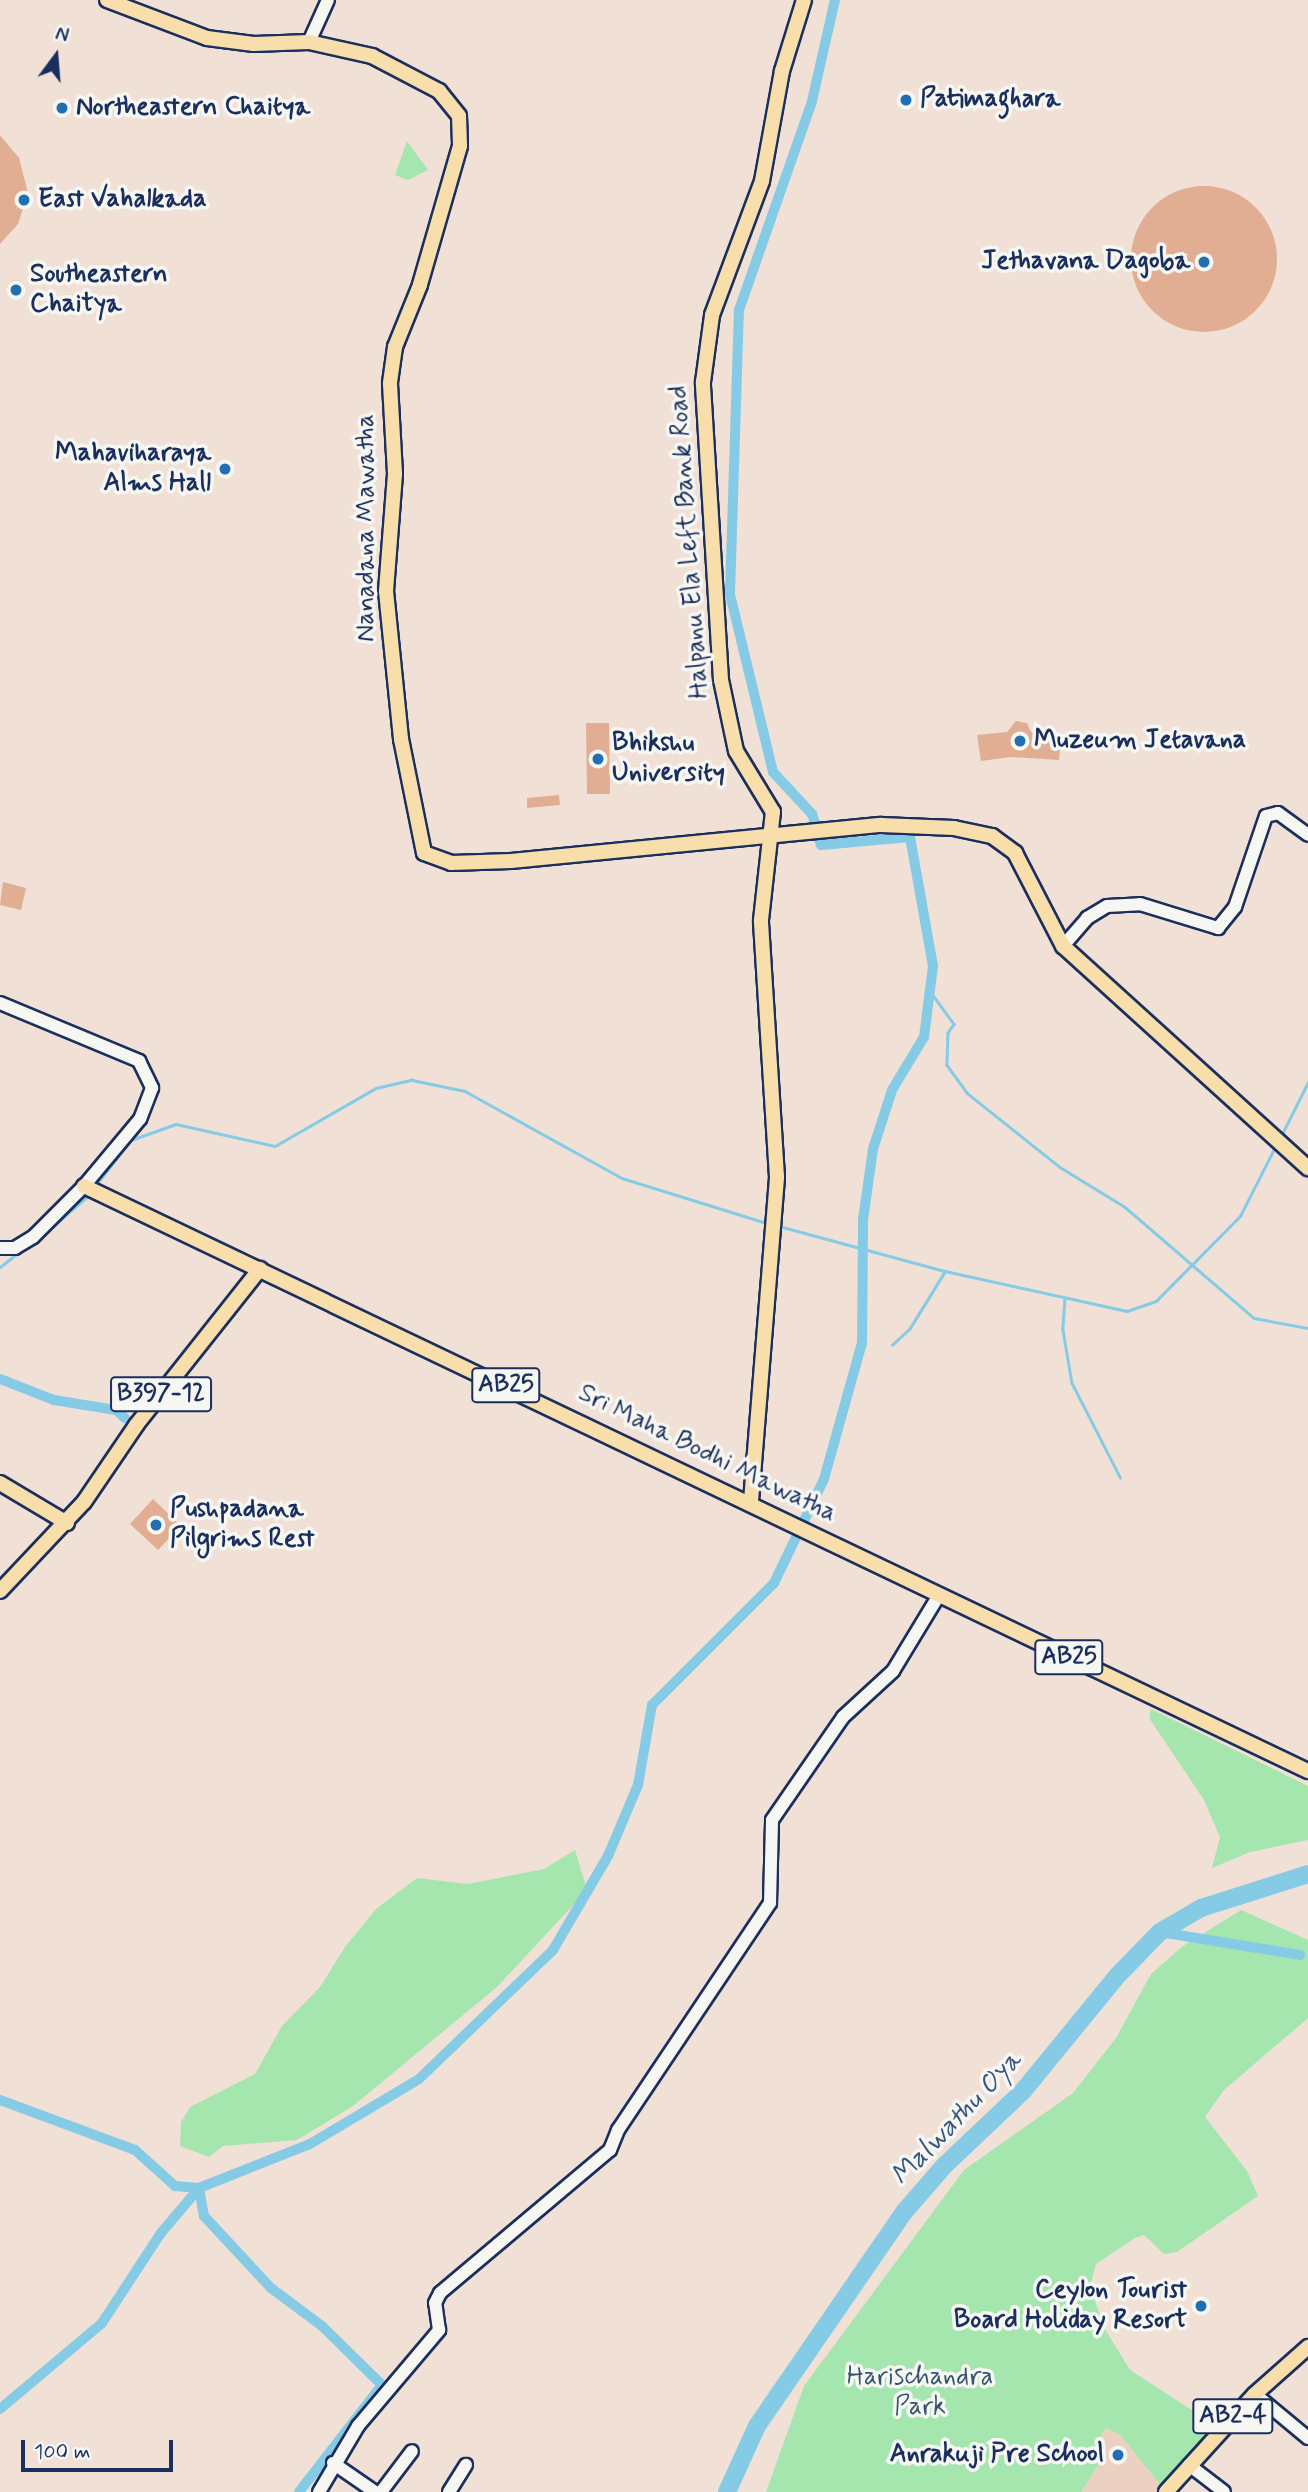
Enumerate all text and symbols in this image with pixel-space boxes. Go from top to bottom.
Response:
north arrow [21,21,91,91]
text: N [52,22,71,49]
place label: Patimaghara [920,84,1060,116]
place label: Northeastern Chaitya [76,92,316,124]
marker: Patimaghara [898,92,914,108]
marker: Northeastern Chaitya [54,100,70,116]
place label: East Vahalkada [38,184,207,216]
marker: East Vahalkada [16,192,32,208]
place label: Jethavana Dagoba [983,246,1190,278]
marker: Jethavana Dagoba [1196,254,1212,270]
place label: Southeastern Chaitya [30,259,168,320]
marker: Southeastern Chaitya [8,282,24,298]
street label: Halpanu Ela Left Bank Road [664,386,716,698]
street label: Nanadana Mawatha [351,418,383,638]
place label: Mahaviharaya Alms Hall [55,438,211,500]
marker: Mahaviharaya Alms Hall [217,461,233,477]
place label: Muzeum Jetavana [1034,725,1246,757]
place label: Bhikshu University [612,728,725,790]
marker: Muzeum Jetavana [1012,733,1028,749]
marker: Bhikshu University [590,751,606,767]
road number: AB25 [471,1364,541,1406]
road number: B397-12 [108,1374,214,1414]
street label: Sri Maha Bodhi Mawatha [577,1380,837,1528]
place label: Pushpadana Pilgrims Rest [170,1494,314,1556]
marker: Pushpadana Pilgrims Rest [148,1517,164,1533]
road number: AB25 [1034,1637,1104,1678]
water label: Malwathu Oya [885,2046,1029,2192]
place label: Ceylon Tourist Board Holiday Resort [950,2275,1187,2336]
marker: Ceylon Tourist Board Holiday Resort [1193,2298,1209,2314]
park label: Harischandra Park [847,2362,993,2424]
road number: AB2-4 [1191,2396,1275,2437]
scale bar [24,2426,177,2470]
text: 100 m [34,2438,90,2466]
place label: Anrakuji Pre School [891,2439,1104,2471]
marker: Anrakuji Pre School [1110,2447,1126,2463]

